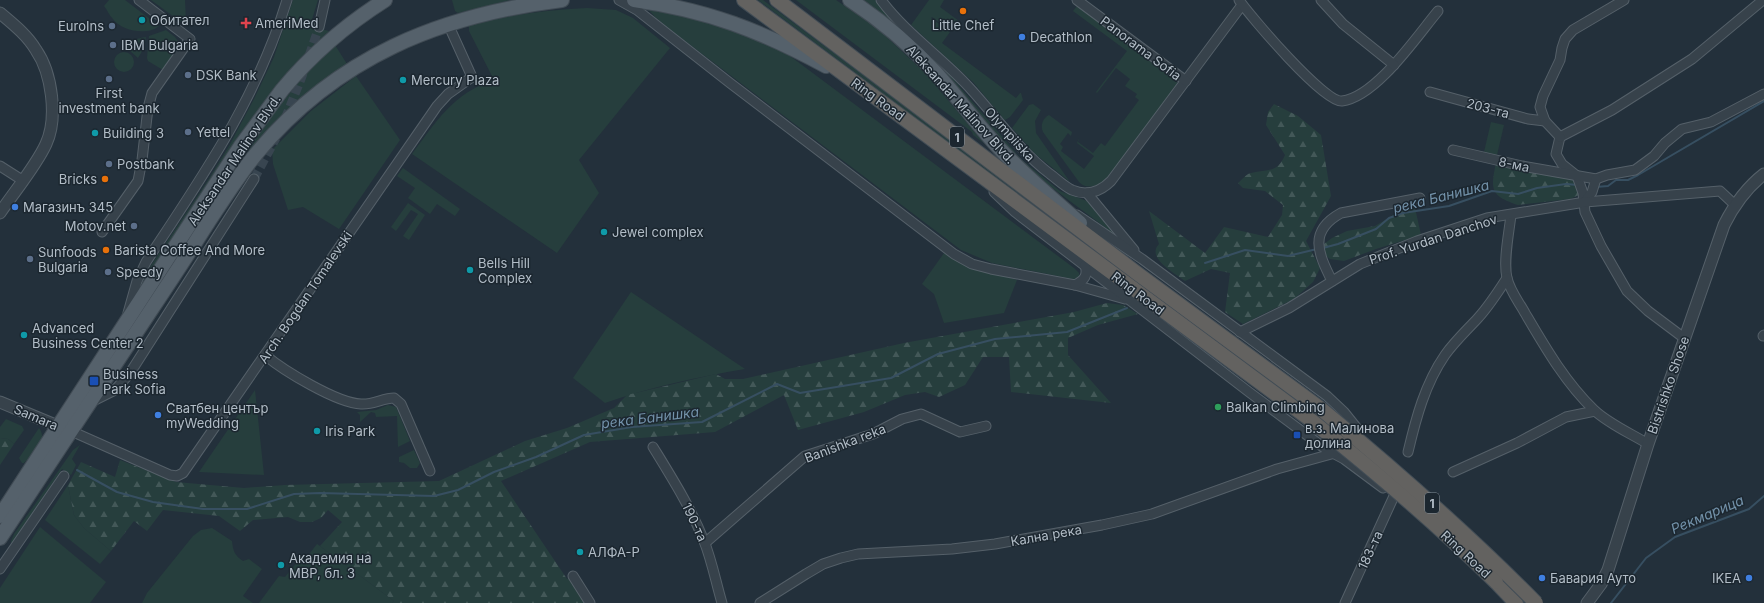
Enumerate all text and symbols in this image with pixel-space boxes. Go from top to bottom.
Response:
marker: Little Chef [958,6,968,16]
place label: Обитател [150,12,210,28]
street label: Panorama Sofia [1097,12,1185,84]
marker: Обитател [137,15,147,25]
place label: AmeriMed [255,15,318,31]
marker: AmeriMed [240,17,252,29]
place label: Little Chef [932,17,995,33]
place label: EuroIns [58,18,104,34]
marker: EuroIns [107,21,117,31]
place label: Decathlon [1030,29,1092,45]
marker: Decathlon [1017,32,1027,42]
place label: IBM Bulgaria [121,37,199,53]
marker: IBM Bulgaria [108,40,118,50]
street label: Aleksandar Malinov Blvd. [903,41,1019,167]
place label: DSK Bank [196,67,257,83]
marker: DSK Bank [183,70,193,80]
place label: Mercury Plaza [411,72,499,88]
marker: First investment bank [104,74,114,84]
street label: Ring Road [848,74,908,124]
marker: Mercury Plaza [398,75,408,85]
place label: First investment bank [58,85,160,116]
street label: Aleksandar Malinov Blvd. [184,91,284,229]
street label: 203-та [1465,95,1511,121]
street label: Olympiiska [982,104,1038,164]
place label: Yettel [196,124,230,140]
place label: Building 3 [103,125,164,141]
marker: Yettel [183,127,193,137]
road number: 1 [950,127,964,147]
marker: Building 3 [90,128,100,138]
street label: 8-ма [1497,153,1531,175]
place label: Postbank [117,156,174,172]
marker: Postbank [104,159,114,169]
place label: Bricks [59,171,97,187]
marker: Bricks [100,174,110,184]
water label: река Банишка [1390,176,1491,216]
place label: Магазинъ 345 [23,199,113,215]
marker: Магазинъ 345 [10,202,20,212]
street label: Prof. Yurdan Danchov [1367,211,1499,267]
place label: Motov.net [65,218,126,234]
marker: Motov.net [129,221,139,231]
place label: Jewel complex [612,224,704,240]
marker: Jewel complex [599,227,609,237]
street label: Arch. Bogdan Tomalevski [255,228,355,366]
place label: Barista Coffee And More [114,242,265,258]
place label: Sunfoods Bulgaria [38,244,97,275]
marker: Barista Coffee And More [101,245,111,255]
marker: Sunfoods Bulgaria [25,254,35,264]
place label: Bells Hill Complex [478,255,532,286]
place label: Speedy [116,264,163,280]
marker: Bells Hill Complex [465,265,475,275]
marker: Speedy [103,267,113,277]
street label: Ring Road [1108,268,1168,318]
place label: Advanced Business Center 2 [32,320,144,351]
marker: Advanced Business Center 2 [19,330,29,340]
street label: Bistrishko Shose [1644,334,1692,436]
place label: Business Park Sofia [103,366,166,397]
marker: Business Park Sofia [88,375,100,387]
place label: Balkan Climbing [1226,399,1325,415]
place label: Сватбен център myWedding [166,400,268,431]
street label: Samara [11,401,61,433]
marker: Balkan Climbing [1213,402,1223,412]
water label: река Банишка [599,403,700,432]
marker: Сватбен център myWedding [153,410,163,420]
street label: Banishka reka [802,420,888,466]
place label: в.з. Малинова долина [1305,420,1394,451]
place label: Iris Park [325,423,375,439]
marker: Iris Park [312,426,322,436]
marker: в.з. Малинова долина [1292,430,1302,440]
water label: Рекмарица [1668,491,1746,537]
road number: 1 [1425,493,1439,513]
street label: 190-та [679,500,711,544]
street label: Кална река [1009,521,1083,549]
street label: Ring Road [1438,527,1494,581]
street label: 183-та [1354,528,1386,572]
place label: АЛФА-Р [588,544,640,560]
marker: АЛФА-Р [575,547,585,557]
place label: Академия на МВР, бл. 3 [289,550,372,581]
marker: Академия на МВР, бл. 3 [276,560,286,570]
place label: Бавария Ауто [1550,570,1636,586]
place label: IKEA [1712,570,1741,586]
marker: Бавария Ауто [1537,573,1547,583]
marker: IKEA [1744,573,1754,583]

